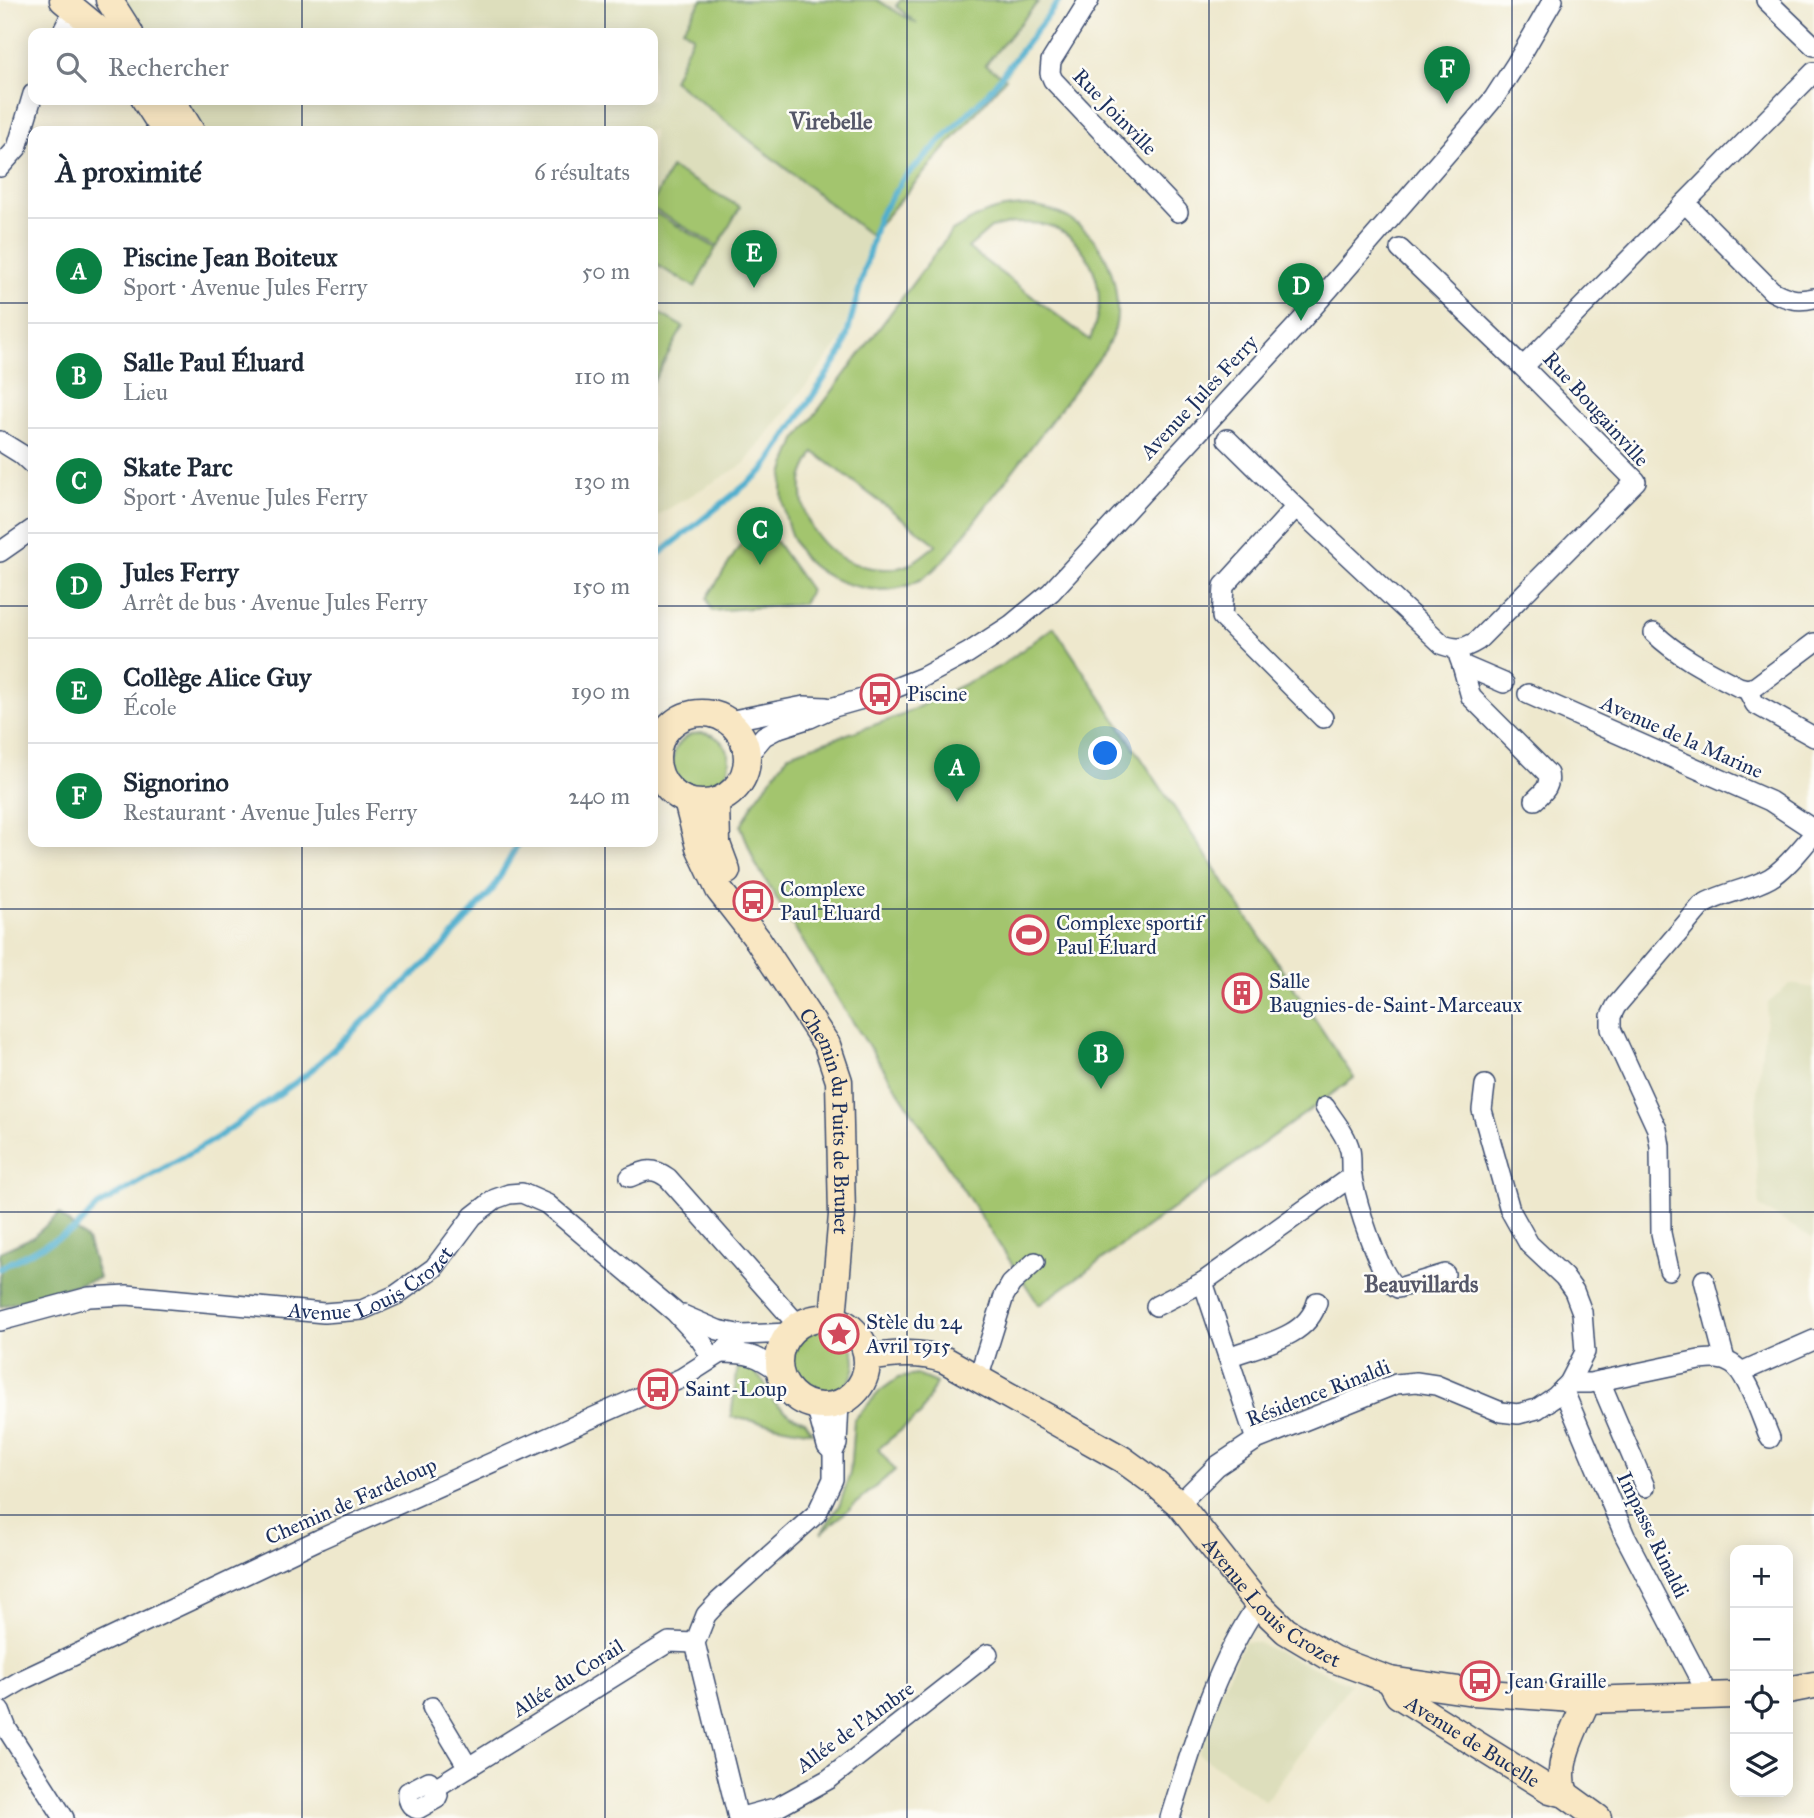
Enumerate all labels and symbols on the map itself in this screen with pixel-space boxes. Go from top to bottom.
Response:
pin: F [1424,46,1470,104]
street label: Rue Joinville [1067,63,1163,161]
district label: Virebelle [788,107,873,135]
pin: E [731,230,777,288]
pin: D [1278,263,1324,321]
street label: Avenue Jules Ferry [1134,328,1264,465]
street label: Rue Bougainville [1537,346,1655,472]
pin: C [737,507,783,565]
bus stop icon: Piscine [859,673,901,715]
place label: Piscine [907,681,967,707]
street label: Avenue de la Marine [1596,689,1767,785]
your location [1088,736,1122,770]
pin: A [934,744,980,802]
place label: Complexe Paul Eluard [780,876,881,926]
bus stop icon: Complexe Paul Eluard [732,880,774,922]
place label: Complexe sportif Paul Éluard [1056,910,1206,960]
sports icon: Complexe sportif Paul Éluard [1008,914,1050,956]
place label: Salle Baugnies-de-Saint-Marceaux [1269,968,1523,1018]
building icon: Salle Baugnies-de-Saint-Marceaux [1221,972,1263,1014]
street label: Chemin du Puits de Brunet [793,1003,855,1236]
pin: B [1078,1031,1124,1089]
street label: Avenue Louis Crozet [286,1241,459,1326]
district label: Beauvillards [1364,1270,1479,1298]
place label: Stèle du 24 Avril 1915 [865,1309,963,1359]
place icon: Stèle du 24 Avril 1915 [818,1313,860,1355]
street label: Résidence Rinaldi [1242,1354,1394,1432]
bus stop icon: Saint-Loup [637,1368,679,1410]
place label: Saint-Loup [685,1376,787,1402]
street label: Chemin de Fardeloup [261,1452,441,1550]
street label: Impasse Rinaldi [1611,1468,1695,1603]
street label: Avenue Louis Crozet [1197,1531,1344,1674]
street label: Allée du Corail [506,1633,629,1723]
bus stop icon: Jean Graille [1459,1660,1501,1702]
place label: Jean Graille [1505,1668,1607,1694]
street label: Allée de l'Ambre [790,1675,919,1779]
street label: Avenue de Bucelle [1400,1689,1545,1794]

